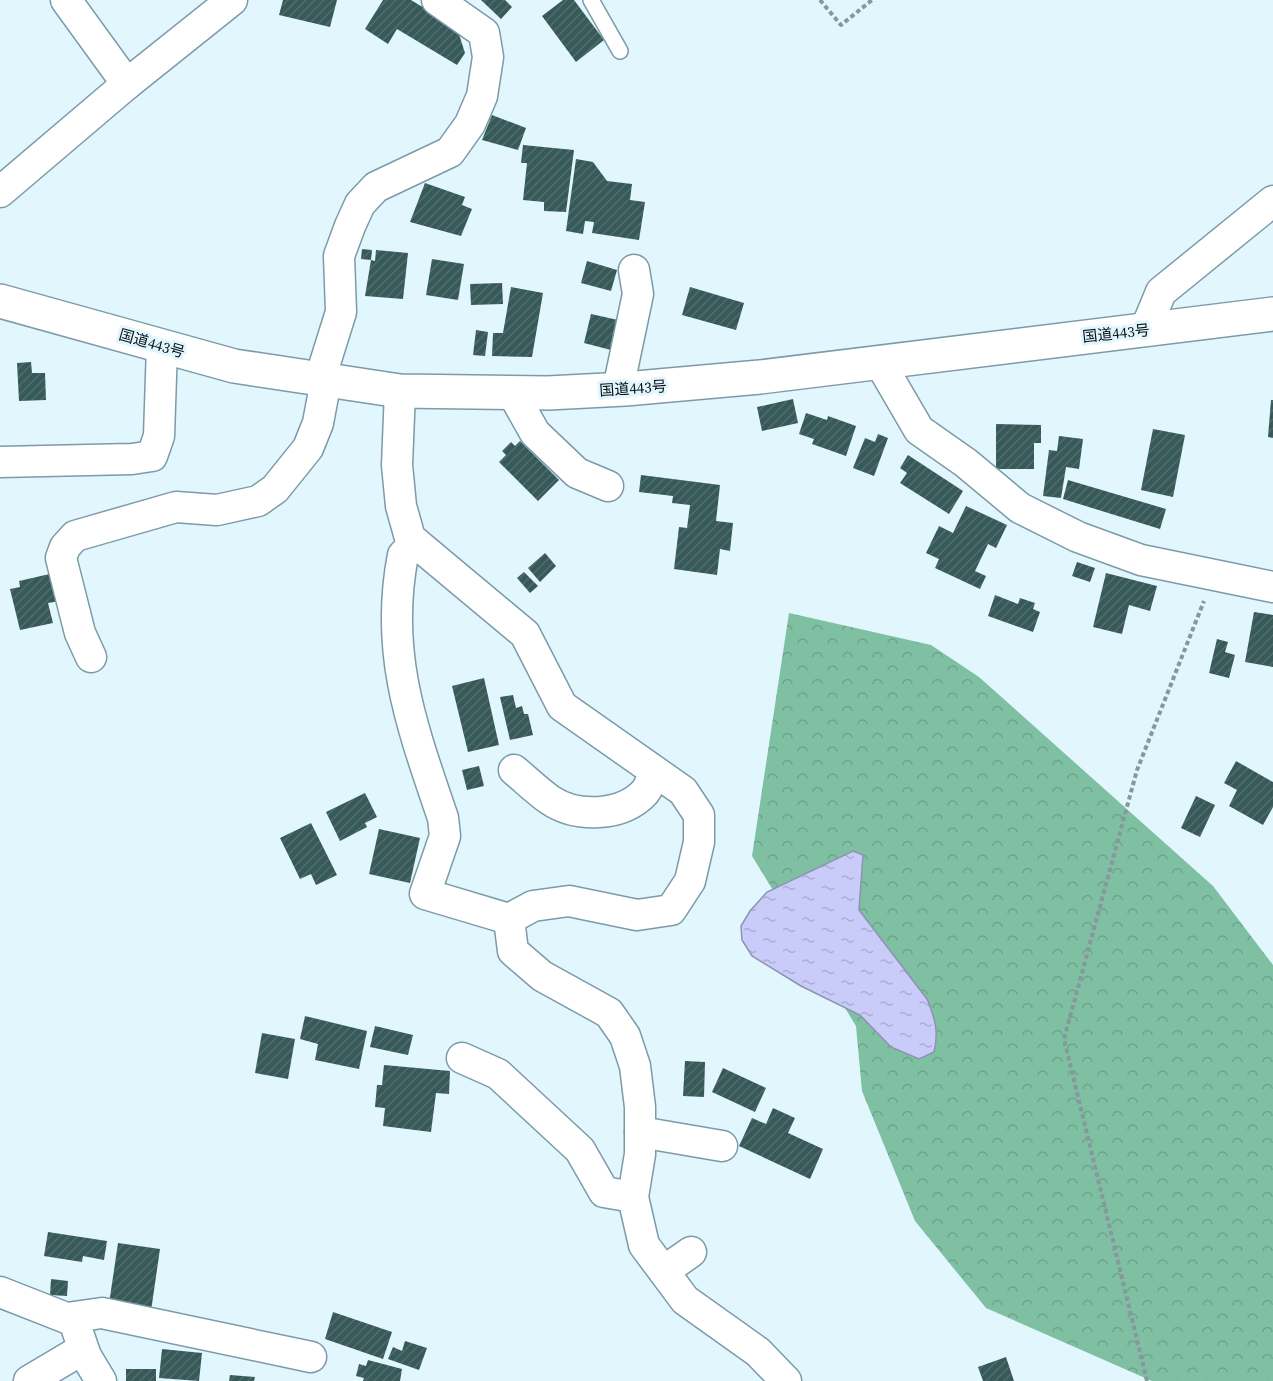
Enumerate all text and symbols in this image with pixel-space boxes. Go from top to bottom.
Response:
street label: 国道443号 [1081,319,1151,347]
street label: 国道443号 [117,324,187,362]
street label: 国道443号 [599,375,667,401]

